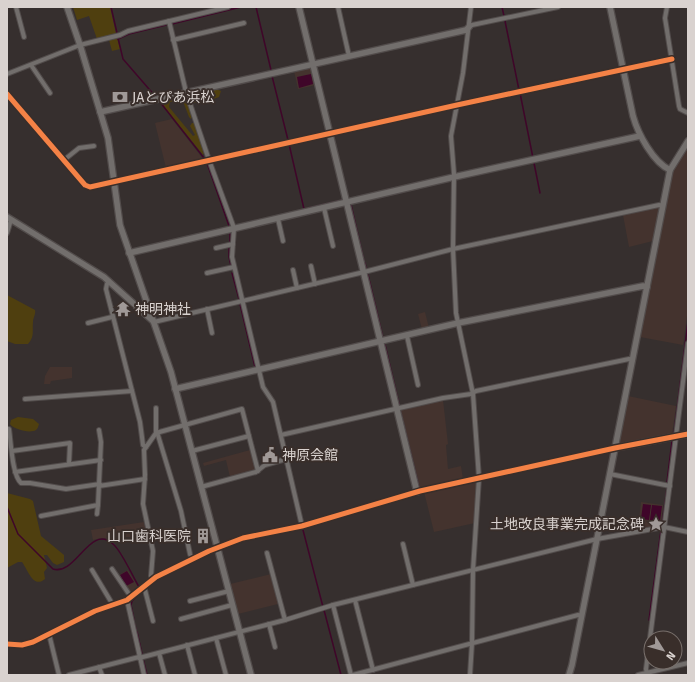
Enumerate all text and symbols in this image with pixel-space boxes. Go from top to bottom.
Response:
bank icon: JAとぴあ浜松 [111,88,129,106]
place label: JAとぴあ浜松 [132,89,214,106]
temple icon: 神明神社 [114,300,132,318]
place label: 神明神社 [135,301,191,318]
public building icon: 神原会館 [261,446,279,464]
place label: 神原会館 [282,447,338,464]
place icon: 土地改良事業完成記念碑 [647,515,665,533]
place label: 土地改良事業完成記念碑 [490,516,644,533]
building icon: 山口歯科医院 [194,527,212,545]
place label: 山口歯科医院 [107,528,191,545]
north arrow [643,630,683,670]
text: N [663,649,678,663]

